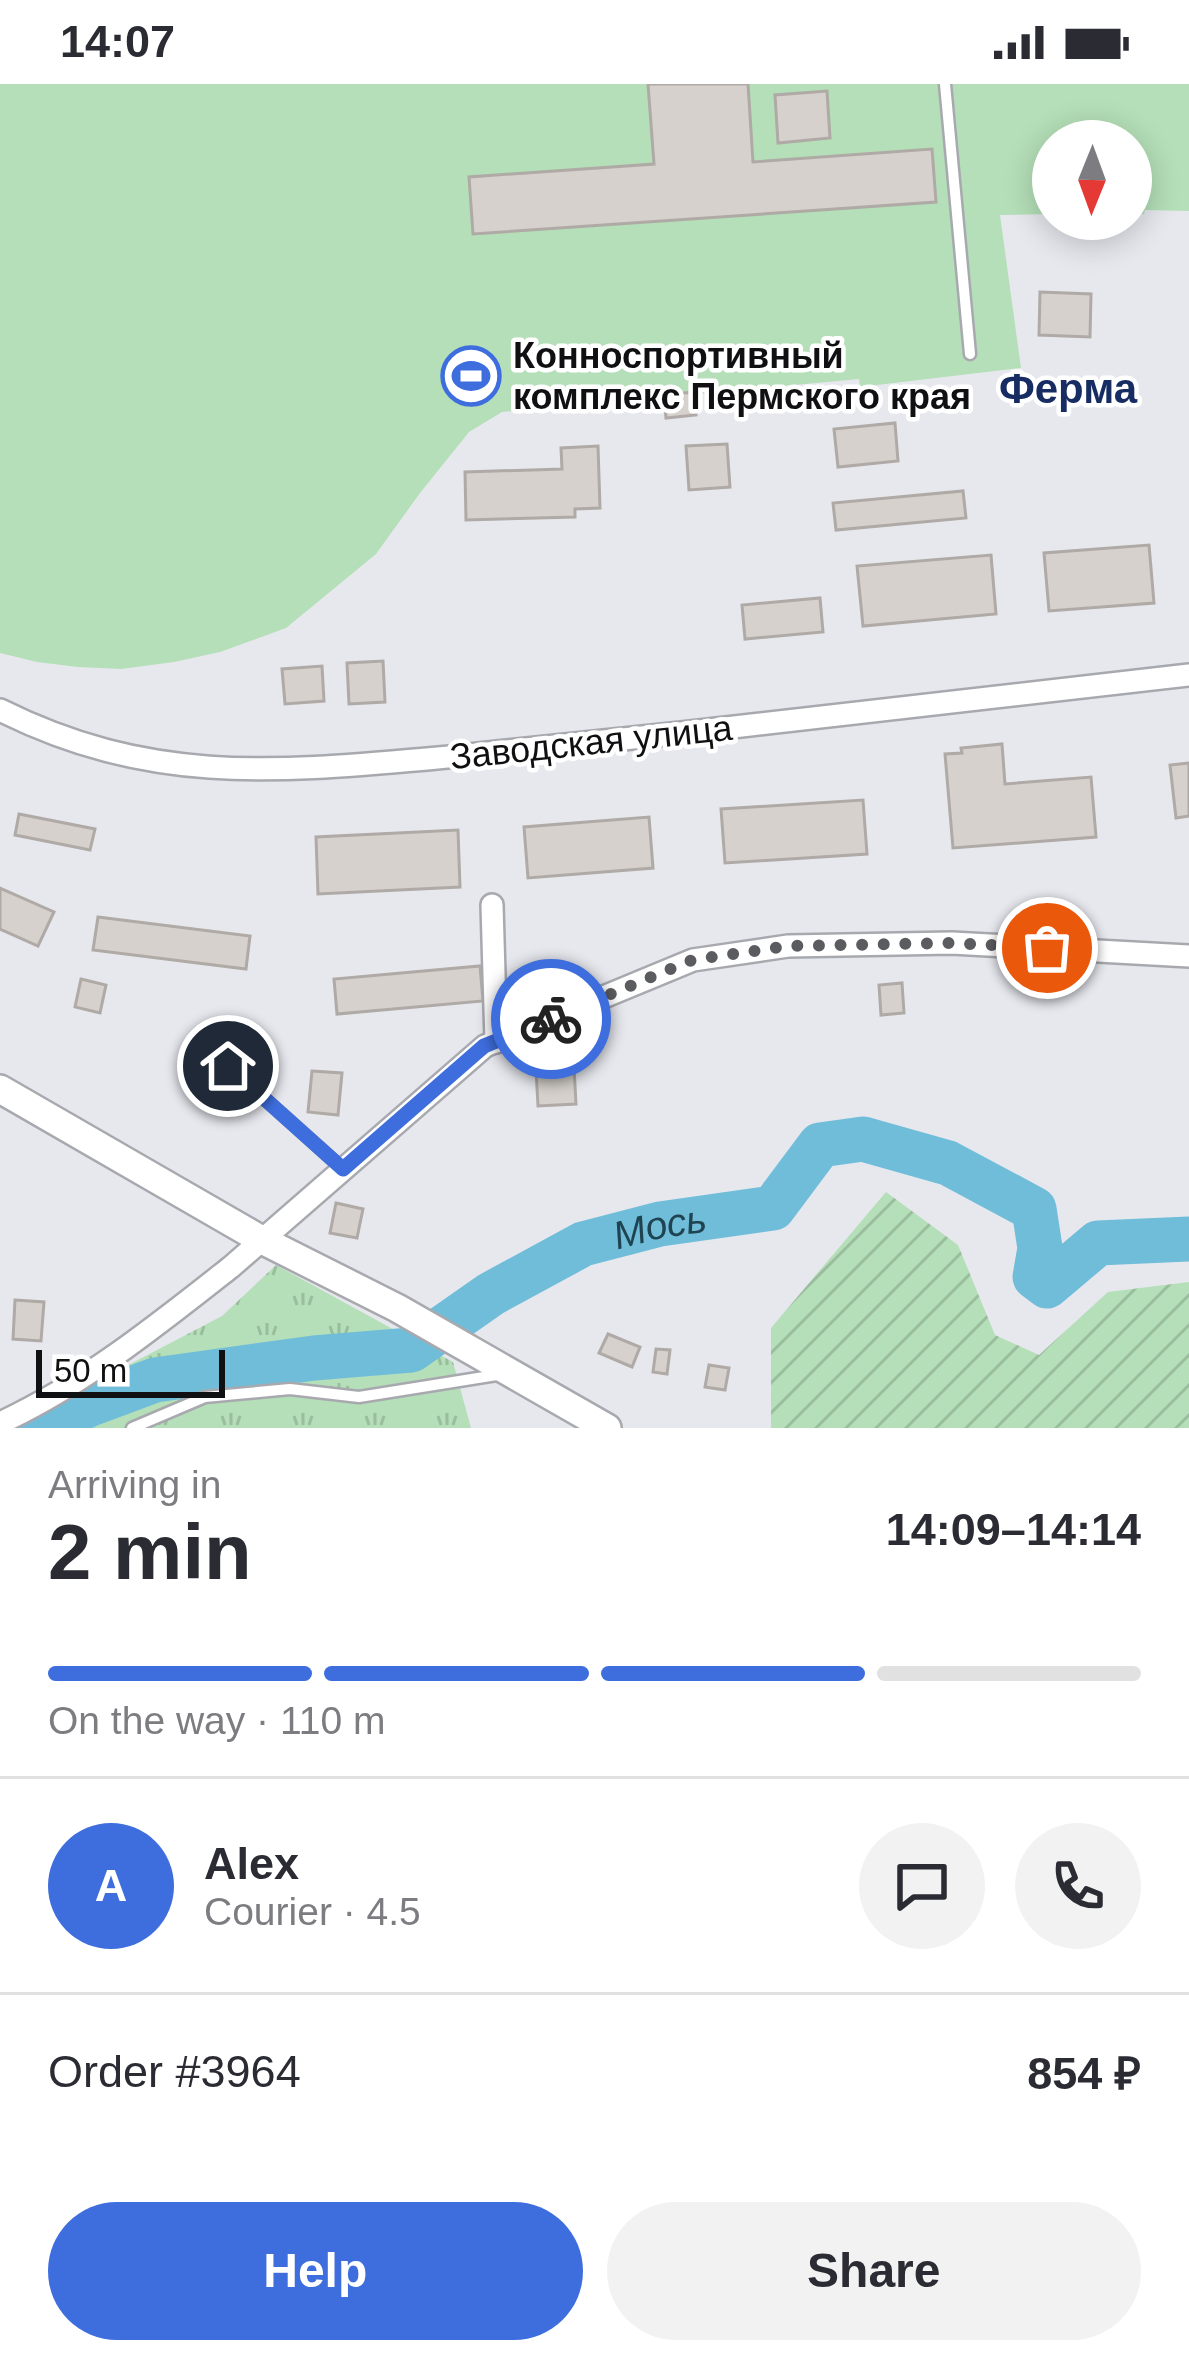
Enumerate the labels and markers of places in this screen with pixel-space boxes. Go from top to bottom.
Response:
place label: Конноспортивный комплекс Пермского края [513,335,971,417]
sports icon: Конноспортивный комплекс Пермского края [440,345,502,407]
pin [996,897,1098,999]
pin [177,1015,279,1117]

